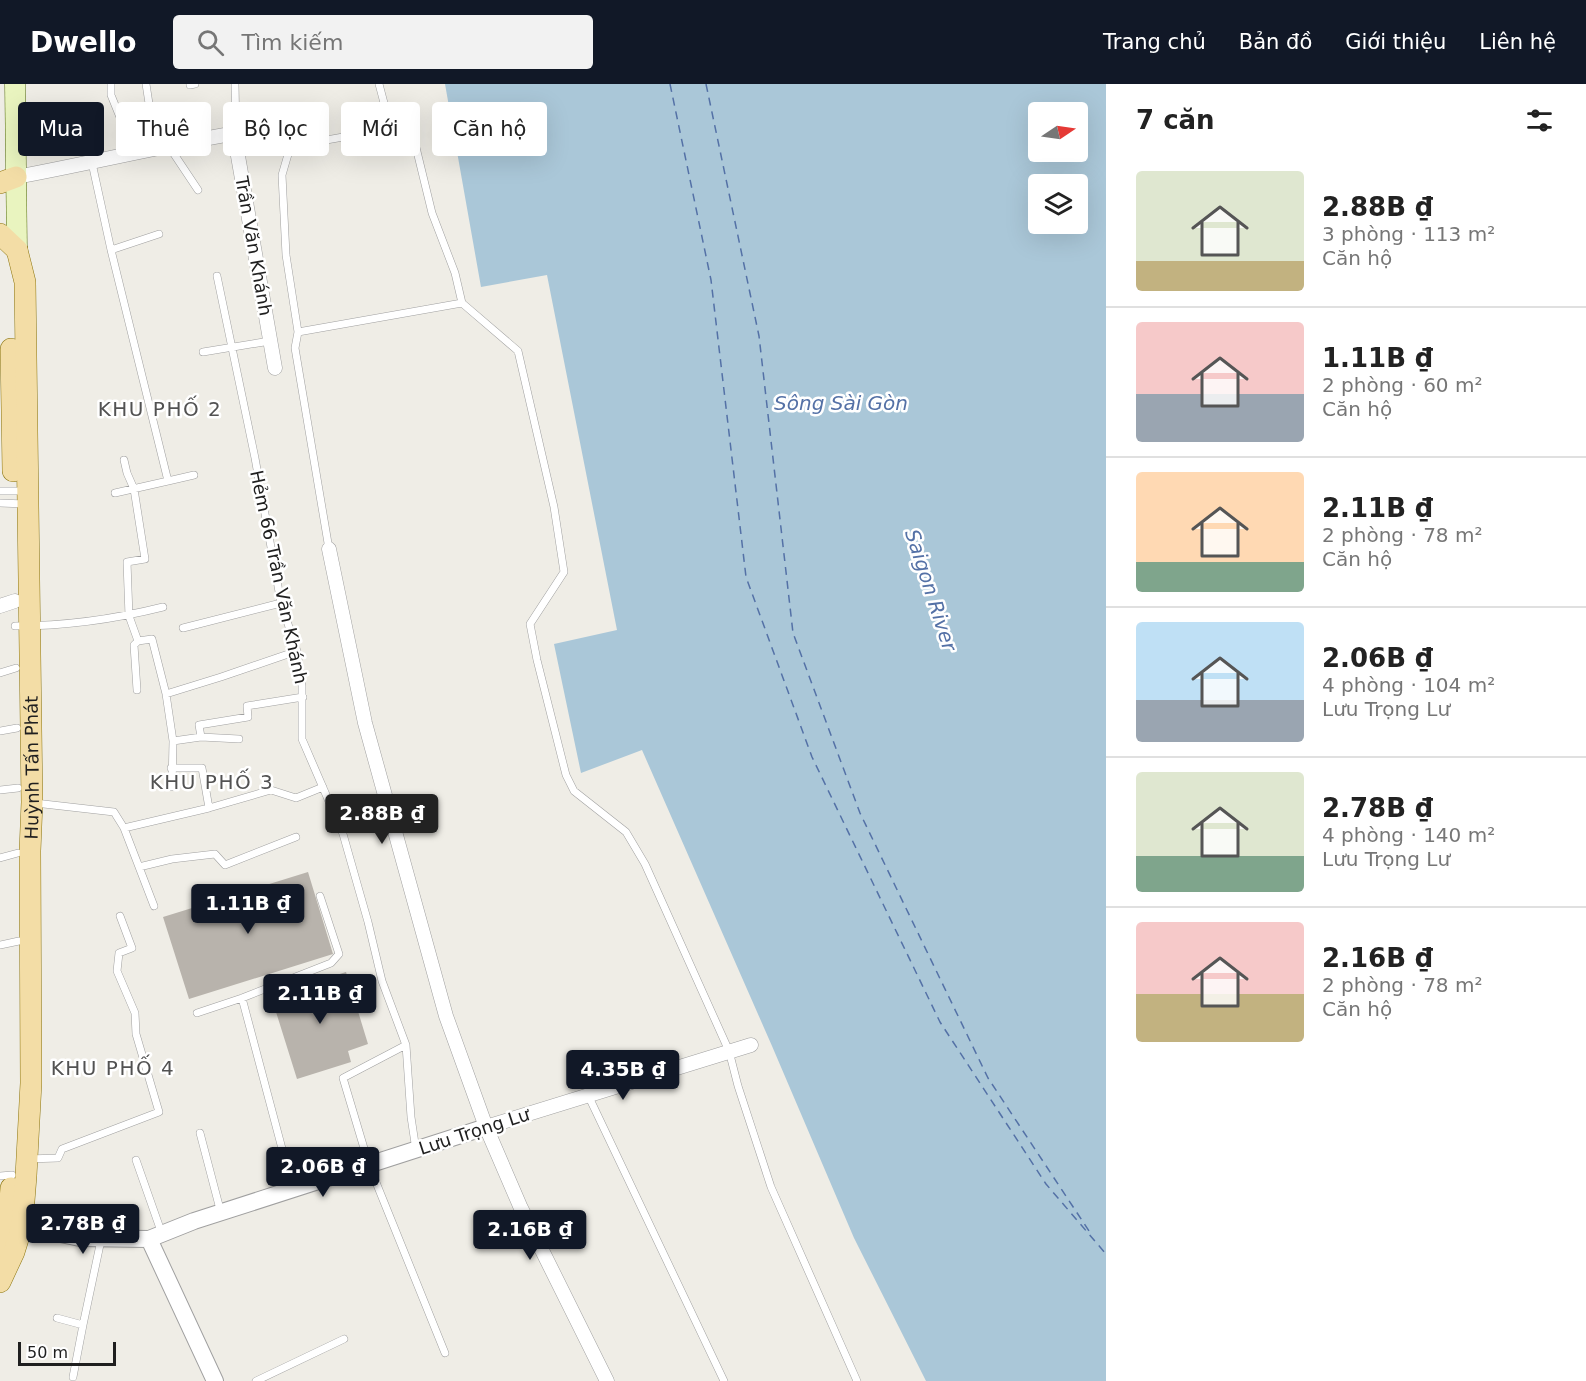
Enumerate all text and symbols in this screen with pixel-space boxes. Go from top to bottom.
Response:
search box [173,15,593,69]
text: Dwello [30,26,137,59]
icon: search [194,26,227,59]
text: Tìm kiếm [242,30,343,55]
text: Trang chủ [1103,30,1206,54]
text: Bản đồ [1239,30,1312,54]
text: Giới thiệu [1345,30,1446,54]
text: Liên hệ [1479,30,1556,54]
chip: Mua [18,102,104,156]
chip: Thuê [116,102,211,156]
chip: Bộ lọc [223,102,329,156]
chip: Mới [341,102,420,156]
chip: Căn hộ [432,102,547,156]
north arrow [1028,102,1088,162]
map controls [1028,102,1088,234]
icon: filters [1523,104,1556,137]
text: 7 căn [1136,105,1215,135]
street label: Trần Văn Khánh [231,174,277,317]
button: layers [1028,174,1088,234]
text: 2.88B ₫ [1322,192,1433,222]
icon: home [1184,195,1256,267]
text: 3 phòng · 113 m² [1322,222,1495,246]
text: Căn hộ [1322,246,1392,270]
text: 1.11B ₫ [1322,343,1433,373]
icon: home [1184,346,1256,418]
text: 2 phòng · 60 m² [1322,373,1482,397]
water label: Sông Sài Gòn [774,391,908,415]
district label: KHU PHỐ 2 [98,395,222,421]
text: Căn hộ [1322,397,1392,421]
street label: Hẻm 66 Trần Văn Khánh [246,468,312,686]
text: 2.11B ₫ [1322,493,1433,523]
icon: home [1184,496,1256,568]
text: 2 phòng · 78 m² [1322,523,1482,547]
water label: Saigon River [900,526,962,655]
text: Căn hộ [1322,547,1392,571]
text: 2.06B ₫ [1322,643,1433,673]
icon: home [1184,646,1256,718]
text: 4 phòng · 104 m² [1322,673,1495,697]
street label: Huỳnh Tấn Phát [20,696,43,840]
text: Lưu Trọng Lư [1322,697,1450,721]
district label: KHU PHỐ 3 [150,768,274,794]
text: 2.78B ₫ [1322,793,1433,823]
pin: 2.88B ₫ [327,794,437,845]
icon: home [1184,796,1256,868]
text: 2.88B ₫ [339,801,425,825]
text: 4 phòng · 140 m² [1322,823,1495,847]
text: Lưu Trọng Lư [1322,847,1450,871]
pin: 1.11B ₫ [193,884,303,935]
text: 1.11B ₫ [205,891,291,915]
text: 2.16B ₫ [1322,943,1433,973]
icon: home [1184,946,1256,1018]
text: 2 phòng · 78 m² [1322,973,1482,997]
pin: 2.11B ₫ [265,974,375,1025]
text: 2.11B ₫ [277,981,363,1005]
text: Căn hộ [1322,997,1392,1021]
pin: 4.35B ₫ [568,1050,678,1101]
district label: KHU PHỐ 4 [51,1054,175,1080]
text: 4.35B ₫ [580,1057,666,1081]
street label: Lưu Trọng Lư [416,1103,534,1159]
pin: 2.06B ₫ [268,1147,378,1198]
text: 2.06B ₫ [280,1154,366,1178]
pin: 2.78B ₫ [28,1204,138,1255]
pin: 2.16B ₫ [475,1210,585,1261]
text: 2.78B ₫ [40,1211,126,1235]
text: 2.16B ₫ [487,1217,573,1241]
scale bar [18,1339,116,1366]
text: 50 m [27,1343,68,1362]

